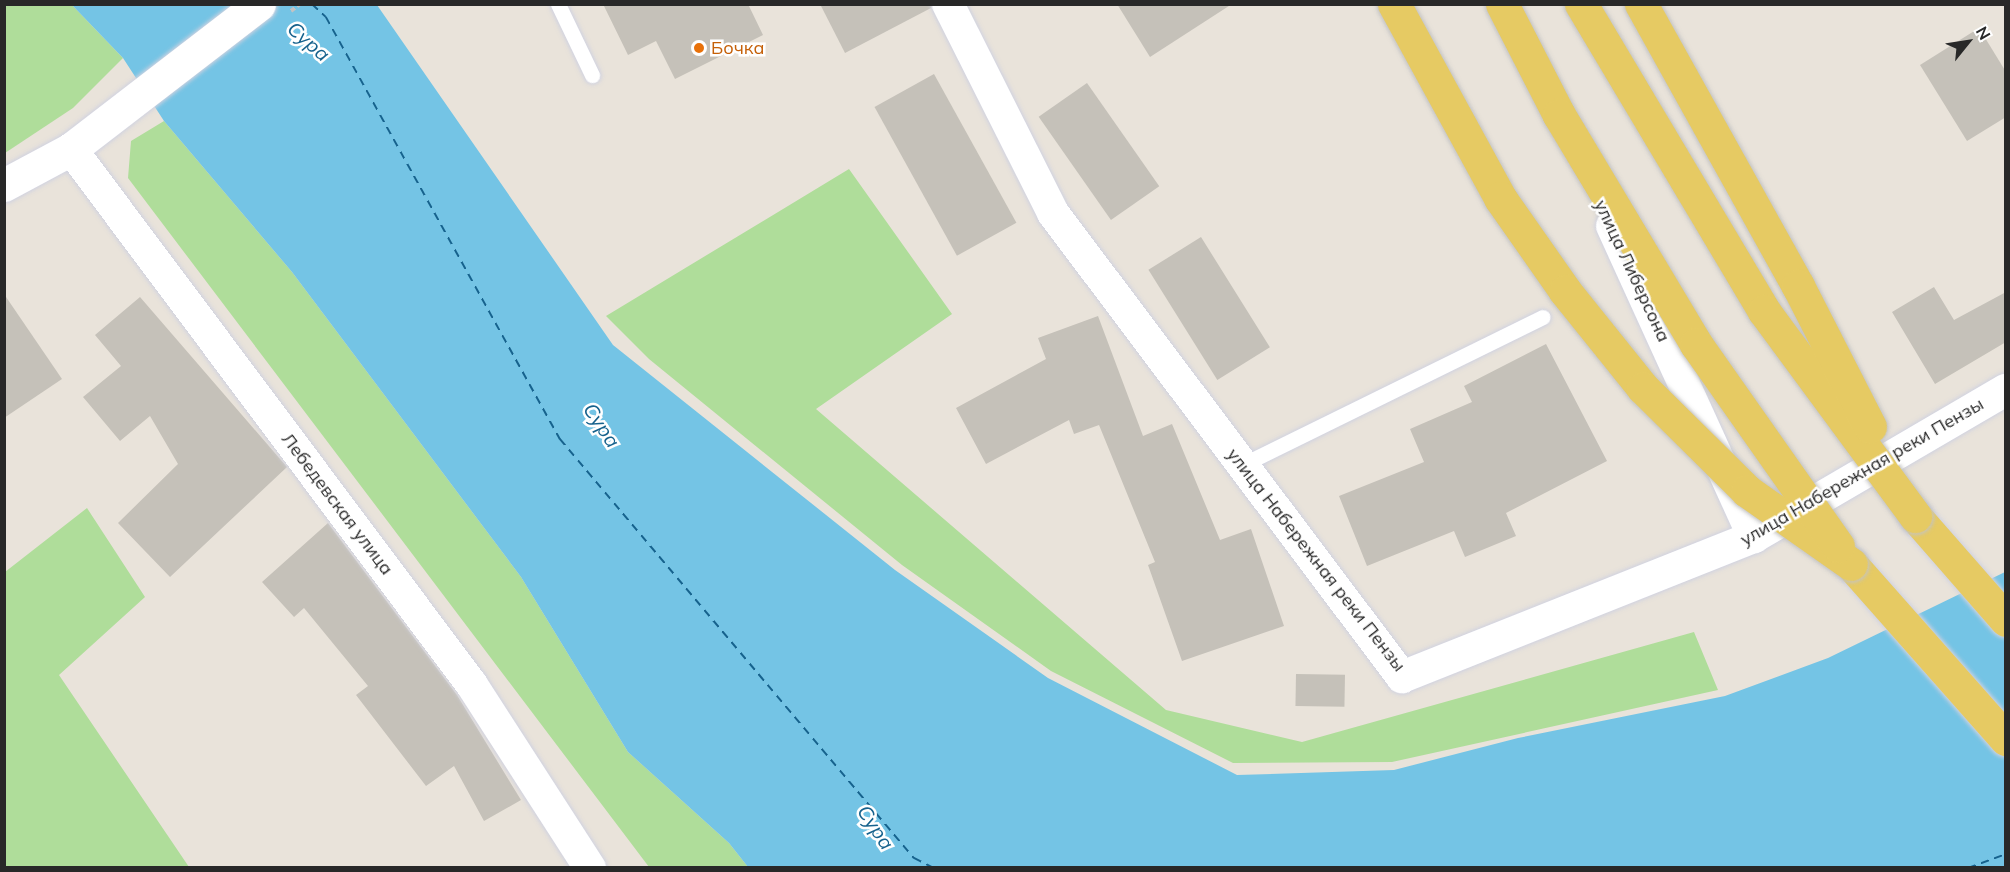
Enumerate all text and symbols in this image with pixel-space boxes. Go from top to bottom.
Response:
north arrow [1938,12,1998,72]
water label: Сура [283,16,335,66]
text: N [1972,23,1995,43]
place label: Бочка [711,37,764,59]
marker: Бочка [692,41,706,55]
street label: улица Либерсона [1590,197,1674,345]
street label: улица Набережная реки Пензы [1737,393,1987,551]
water label: Сура [578,398,626,452]
street label: Лебедевская улица [277,429,397,579]
street label: улица Набережная реки Пензы [1222,444,1410,676]
water label: Сура [852,800,900,854]

